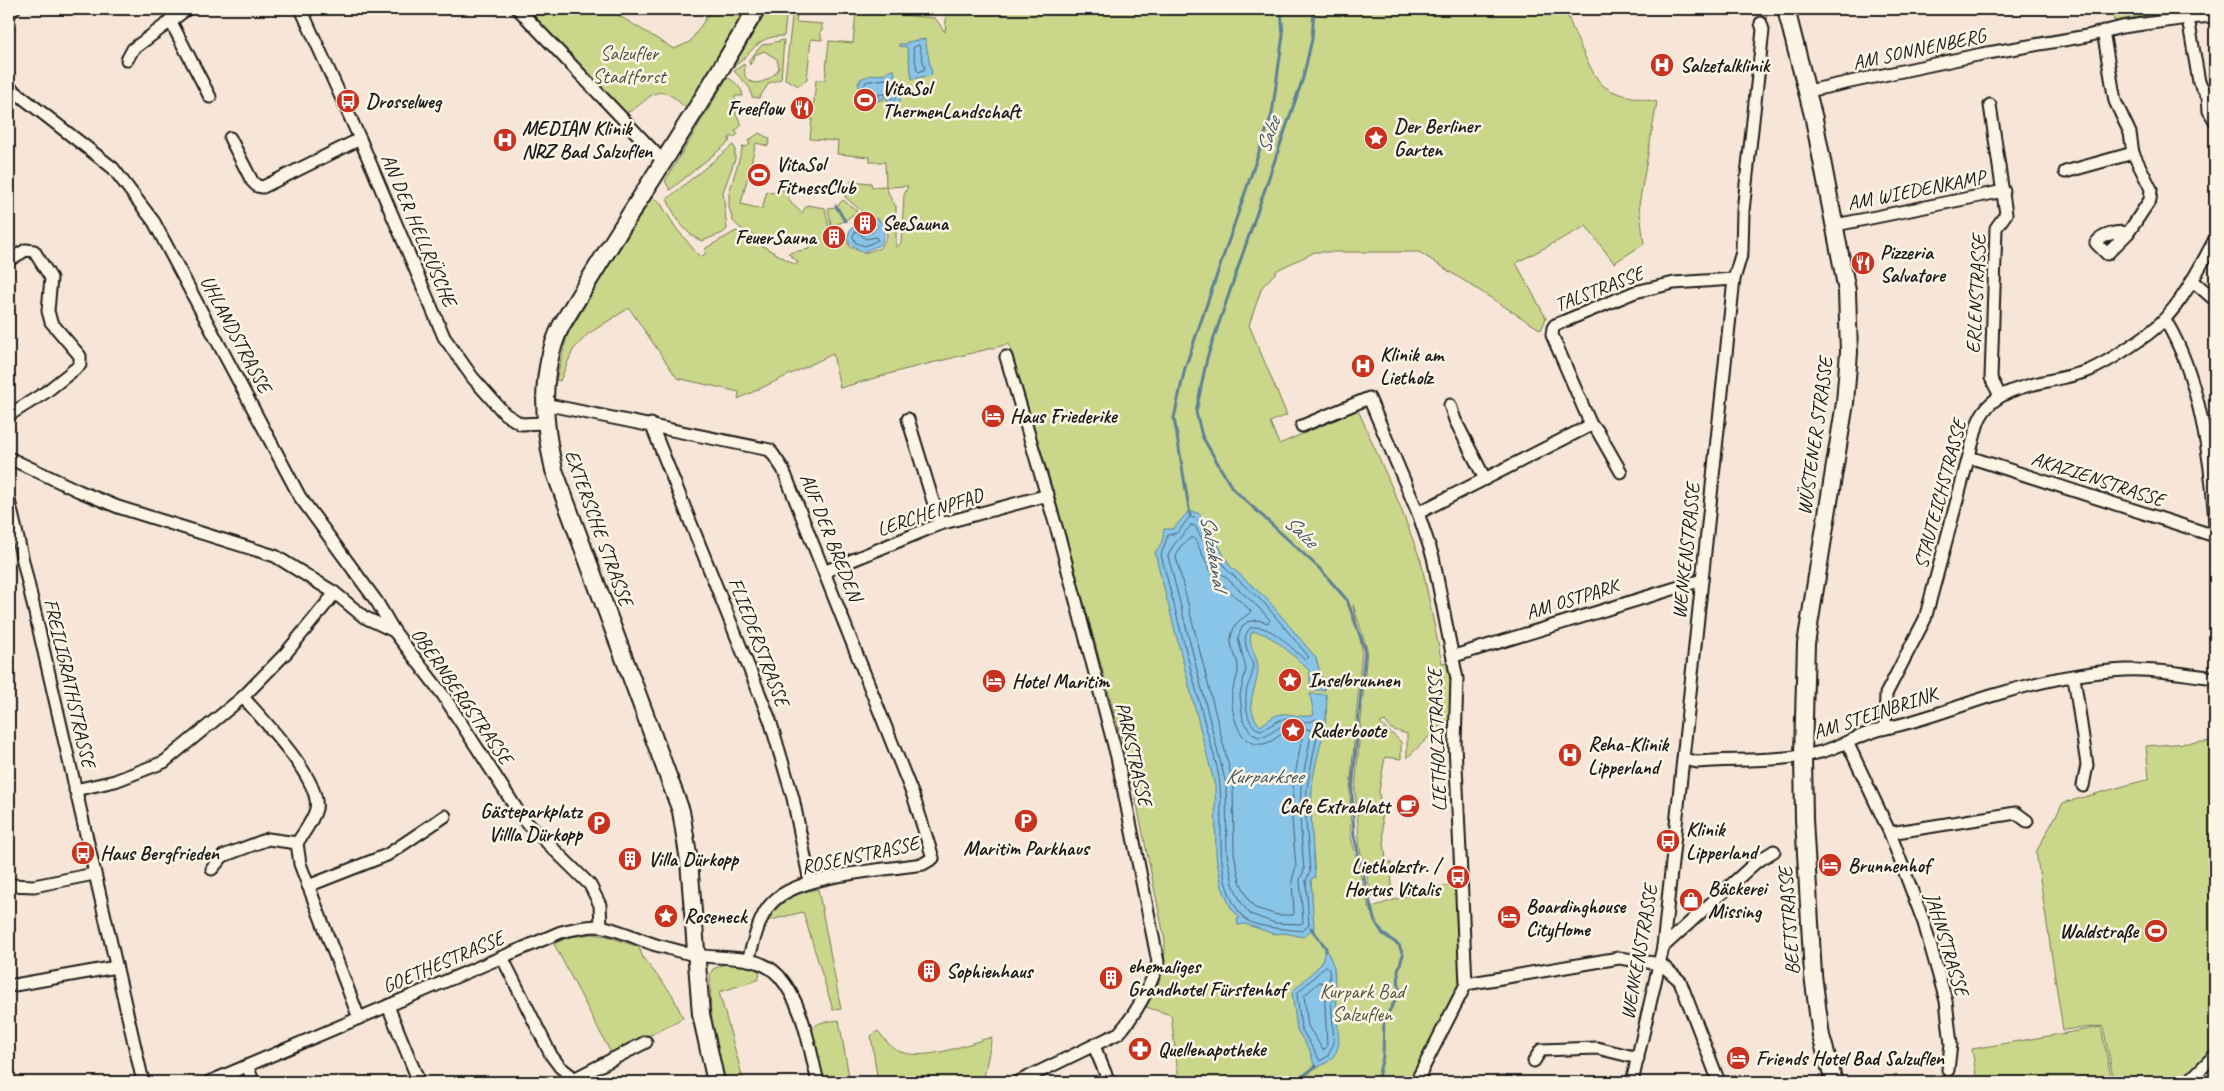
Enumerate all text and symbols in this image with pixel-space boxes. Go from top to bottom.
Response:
street label: AM SONNENBERG [1850,22,1990,75]
park label: Salzufler Stadtforst [592,41,668,89]
hospital icon: Salzetalklinik [1649,52,1675,78]
place label: Salzetalklinik [1680,53,1771,78]
place label: VitaSol ThermenLandschaft [882,76,1023,124]
sports icon: VitaSol ThermenLandschaft [852,87,878,113]
bus stop icon: Drosselweg [335,88,361,114]
place label: Drosselweg [366,89,443,114]
restaurant icon: Freeflow [789,95,815,121]
place label: Freeflow [728,96,786,121]
water label: Salze [1250,111,1287,156]
place label: Der Berliner Garten [1394,114,1482,162]
place label: MEDIAN Klinik NRZ Bad Salzuflen [522,116,653,164]
place icon: Der Berliner Garten [1363,125,1389,151]
hospital icon: MEDIAN Klinik NRZ Bad Salzuflen [492,127,518,153]
street label: AN DER HELLRÜSCHE [376,150,463,312]
place label: VitaSol FitnessClub [776,152,857,200]
sports icon: VitaSol FitnessClub [746,162,772,188]
street label: AM WIEDENKAMP [1845,164,1990,216]
building icon: SeeSauna [852,210,878,236]
place label: SeeSauna [882,211,950,236]
building icon: FeuerSauna [821,224,847,250]
place label: FeuerSauna [735,225,818,250]
street label: ERLENSTRASSE [1960,231,1992,354]
place label: Pizzeria Salvatore [1880,240,1947,288]
restaurant icon: Pizzeria Salvatore [1850,250,1876,276]
street label: TALSTRASSE [1551,260,1650,317]
street label: UHLANDSTRASSE [195,271,278,399]
place label: Klinik am Lietholz [1380,342,1445,390]
hospital icon: Klinik am Lietholz [1350,353,1376,379]
street label: WÜSTENER STRASSE [1792,353,1839,516]
hotel icon: Haus Friederike [980,403,1006,429]
place label: Haus Friederike [1010,404,1119,429]
street label: STAUTEICHSTRASSE [1908,414,1973,571]
street label: AKAZIENSTRASSE [2028,446,2170,513]
street label: EXTERSCHE STRASSE [559,447,640,612]
street label: AUF DER BREDEN [794,470,869,607]
street label: WENKENSTRASSE [1666,479,1706,620]
street label: LERCHENPFAD [874,482,988,542]
water label: Salze [1279,509,1325,555]
water label: Salzekanal [1195,513,1234,597]
street label: AM OSTPARK [1523,572,1624,625]
street label: FLIEDERSTRASSE [723,574,796,713]
street label: FREILIGRATHSTRASSE [38,596,102,773]
street label: OBERNBERGSTRASSE [406,623,520,772]
street label: LIETHOLZSTRASSE [1422,665,1452,812]
place icon: Inselbrunnen [1277,667,1303,693]
hotel icon: Hotel Maritim [981,668,1007,694]
place label: Inselbrunnen [1308,668,1401,693]
place label: Hotel Maritim [1012,669,1111,694]
street label: AM STEINBRINK [1810,680,1943,745]
street label: PARKSTRASSE [1110,700,1159,811]
place icon: Ruderboote [1280,717,1306,743]
place label: Ruderboote [1310,718,1388,743]
place label: Reha-Klinik Lipperland [1588,732,1669,780]
hospital icon: Reha-Klinik Lipperland [1557,742,1583,768]
water label: Kurparksee [1226,763,1306,789]
cafe icon: Cafe Extrablatt [1395,793,1421,819]
place label: Cafe Extrablatt [1280,794,1392,819]
place label: Gästeparkplatz Villla Dürkopp [480,799,584,847]
parking icon: Maritim Parkhaus [1013,808,1039,834]
parking icon: Gästeparkplatz Villla Dürkopp [586,810,612,836]
place label: Klinik Lipperland [1686,817,1761,865]
bus stop icon: Klinik Lipperland [1655,828,1681,854]
street label: ROSENSTRASSE [799,830,924,880]
place label: Maritim Parkhaus [963,836,1091,861]
bus stop icon: Haus Bergfrieden [70,840,96,866]
place label: Haus Bergfrieden [100,841,220,866]
building icon: Villa Dürkopp [617,846,643,872]
place label: Villa Dürkopp [648,847,739,872]
hotel icon: Brunnenhof [1817,852,1843,878]
place label: Brunnenhof [1848,853,1935,878]
place label: Lietholzstr. / Hortus Vitalis [1344,854,1444,902]
bus stop icon: Lietholzstr. / Hortus Vitalis [1445,864,1471,890]
street label: BEETSTRASSE [1773,864,1805,976]
place label: Bäckerei Missing [1708,876,1770,924]
street label: WENKENSTRASSE [1615,880,1664,1021]
shop icon: Bäckerei Missing [1678,887,1704,913]
street label: JAHNSTRASSE [1919,888,1975,1002]
place label: Boardinghouse CityHome [1526,894,1626,943]
place icon: Roseneck [653,903,679,929]
place label: Roseneck [684,904,749,929]
hotel icon: Boardinghouse CityHome [1496,904,1522,930]
sports icon: Waldstraße [2143,918,2169,944]
place label: Waldstraße [2059,919,2140,944]
street label: GOETHESTRASSE [378,924,510,999]
place label: ehemaliges Grandhotel Fürstenhof [1128,954,1290,1002]
building icon: Sophienhaus [916,958,942,984]
place label: Sophienhaus [946,959,1034,984]
building icon: ehemaliges Grandhotel Fürstenhof [1098,965,1124,991]
park label: Kurpark Bad Salzuflen [1320,979,1408,1027]
pharmacy icon: Quellenapotheke [1127,1036,1153,1062]
place label: Quellenapotheke [1158,1037,1268,1062]
hotel icon: Friends Hotel Bad Salzuflen [1725,1045,1751,1071]
place label: Friends Hotel Bad Salzuflen [1756,1046,1945,1071]

